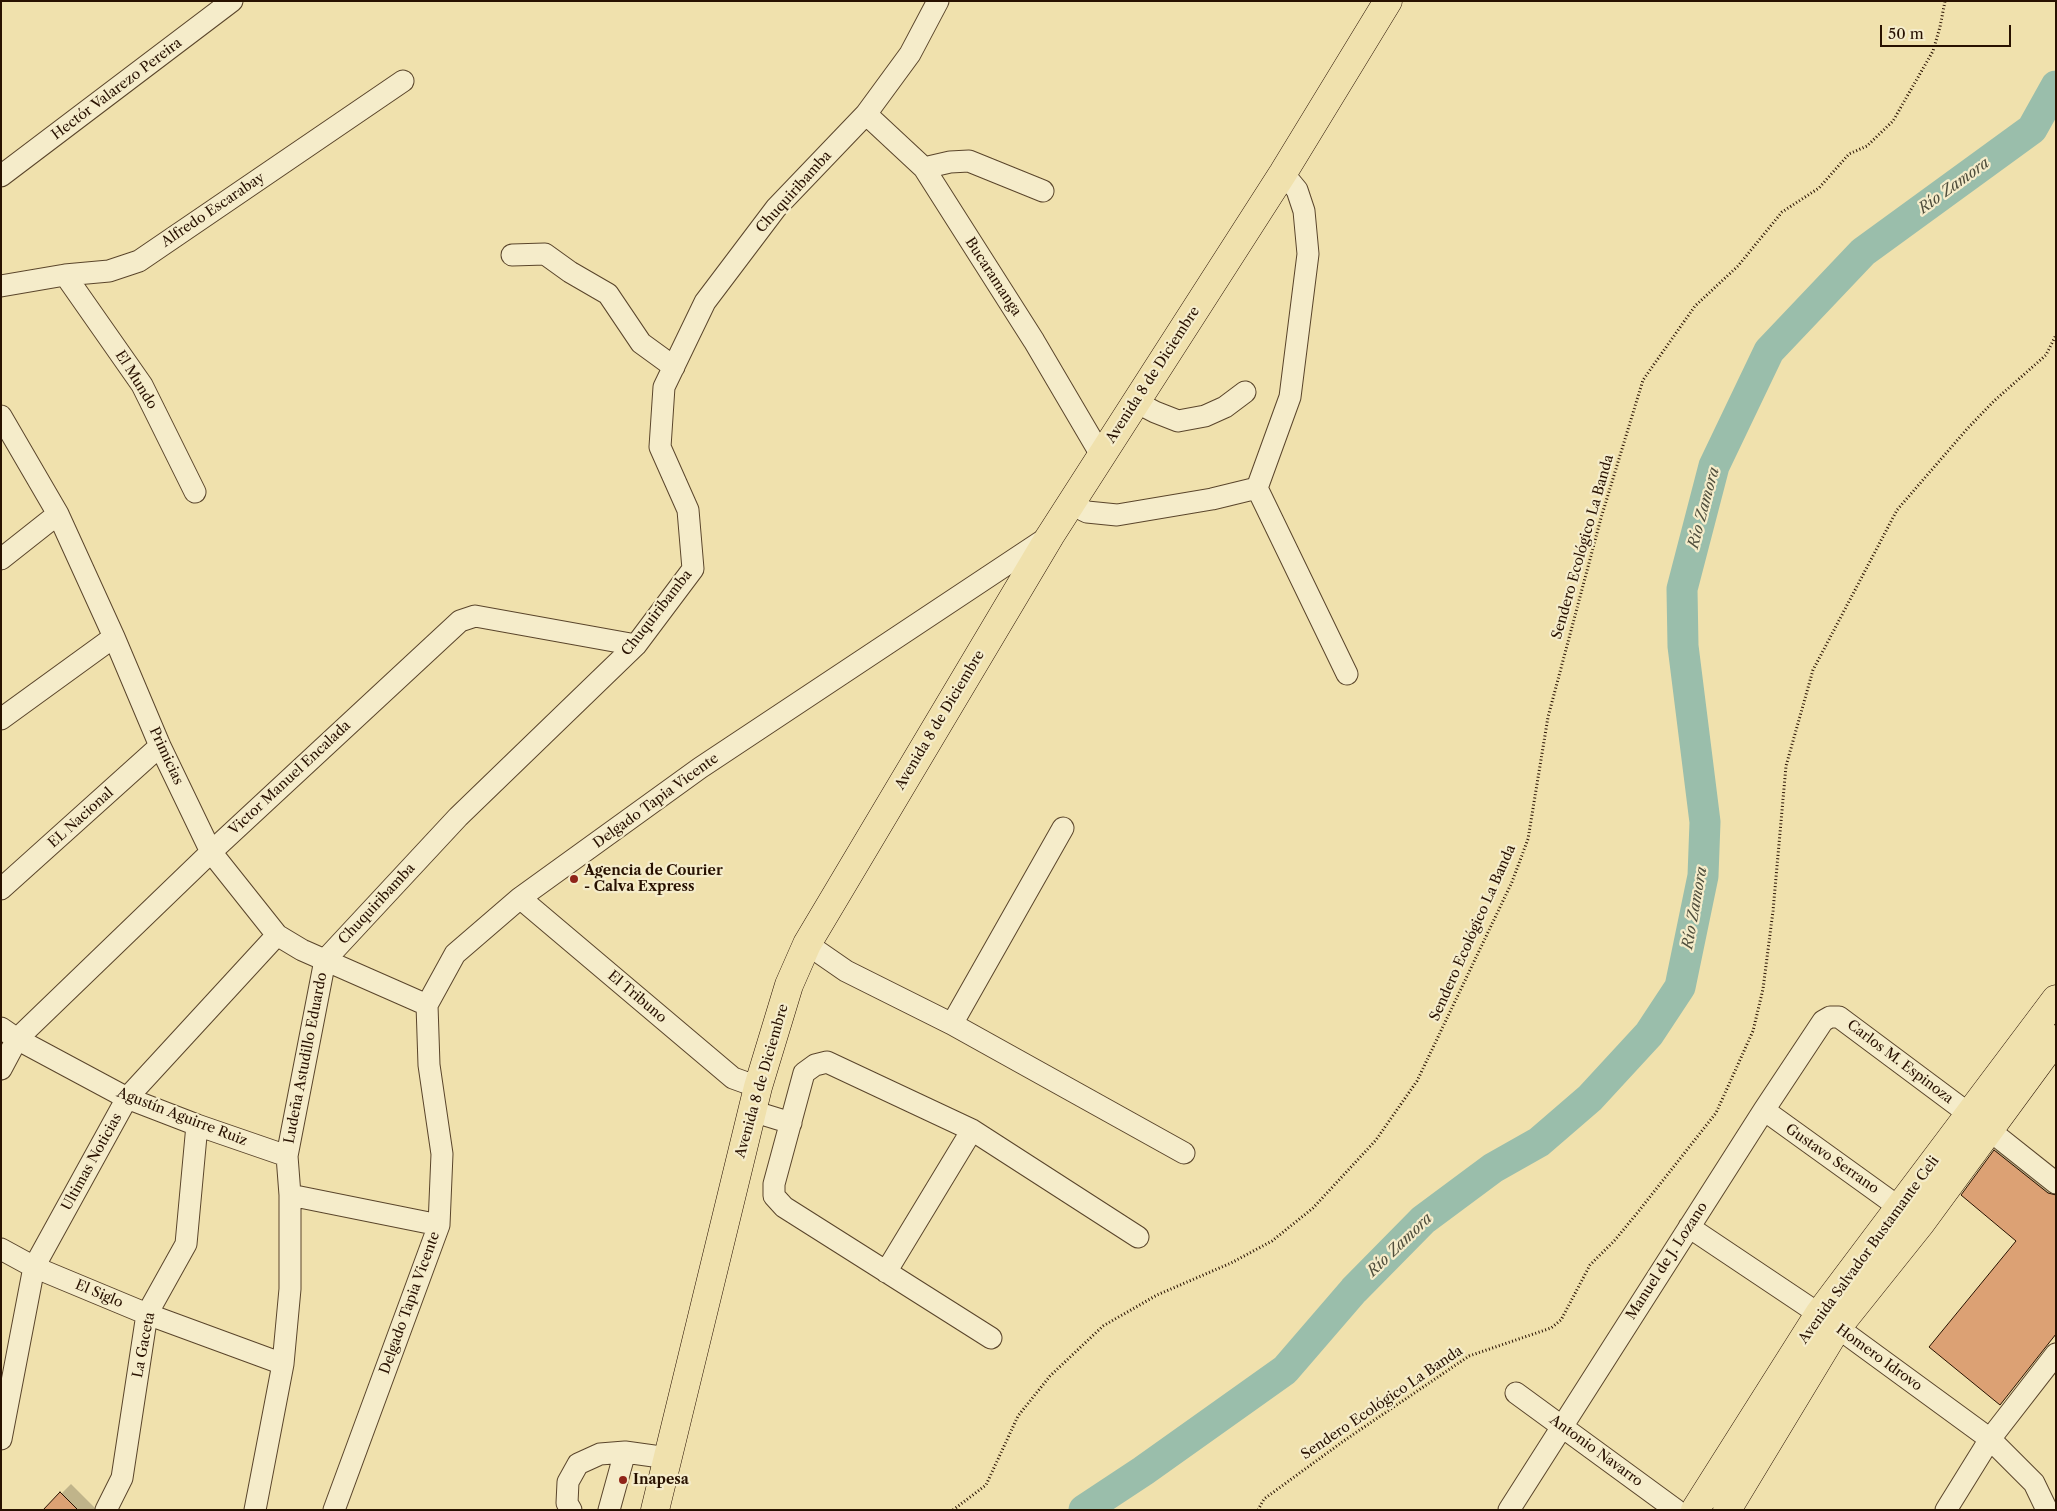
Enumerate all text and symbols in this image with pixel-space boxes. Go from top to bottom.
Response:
scale bar [1882,15,2013,47]
text: 50 m [1888,24,1924,43]
street label: Hectór Valarezo Pereira [49,35,185,143]
street label: Chuquiribamba [753,148,835,236]
water label: Río Zamora [1915,154,1993,218]
street label: Alfredo Escarabay [158,169,268,251]
street label: Bucaramanga [961,235,1025,319]
street label: Avenida 8 de Diciembre [1103,304,1203,446]
street label: El Mundo [111,348,161,412]
street label: Sendero Ecológico La Banda [1549,453,1617,641]
water label: Río Zamora [1685,465,1723,551]
street label: Chuquiribamba [618,567,696,659]
street label: Avenida 8 de Diciembre [892,647,988,793]
street label: Victor Manuel Encalada [226,717,354,839]
street label: Primicias [145,724,187,788]
street label: Delgado Tapia Vicente [590,750,722,852]
street label: EL Nacional [45,784,117,852]
street label: Sendero Ecológico La Banda [1426,842,1520,1024]
street label: Chuquiribamba [335,860,419,948]
place label: Agencia de Courier - Calva Express [584,863,723,896]
water label: Río Zamora [1679,865,1711,951]
marker: Agencia de Courier - Calva Express [568,873,580,885]
street label: El Tribuno [604,968,670,1026]
street label: Ludeña Astudillo Eduardo [281,971,331,1145]
street label: Avenida 8 de Diciembre [732,1002,792,1160]
street label: Carlos M. Espinoza [1844,1017,1956,1107]
street label: Agustín Aguirre Ruiz [114,1084,250,1150]
street label: Ultimas Noticias [58,1110,126,1214]
street label: Gustavo Serrano [1782,1121,1882,1197]
street label: Avenida Salvador Bustamante Celi [1795,1153,1943,1347]
street label: Manuel de J. Lozano [1623,1199,1711,1323]
water label: Río Zamora [1364,1210,1436,1280]
street label: Delgado Tapia Vicente [376,1229,444,1377]
street label: El Siglo [73,1276,125,1312]
street label: La Gaceta [129,1311,159,1379]
street label: Homero Idrovo [1833,1321,1925,1395]
street label: Sendero Ecológico La Banda [1298,1343,1466,1463]
street label: Antonio Navarro [1546,1412,1646,1490]
place label: Inapesa [633,1472,689,1488]
marker: Inapesa [617,1474,629,1486]

